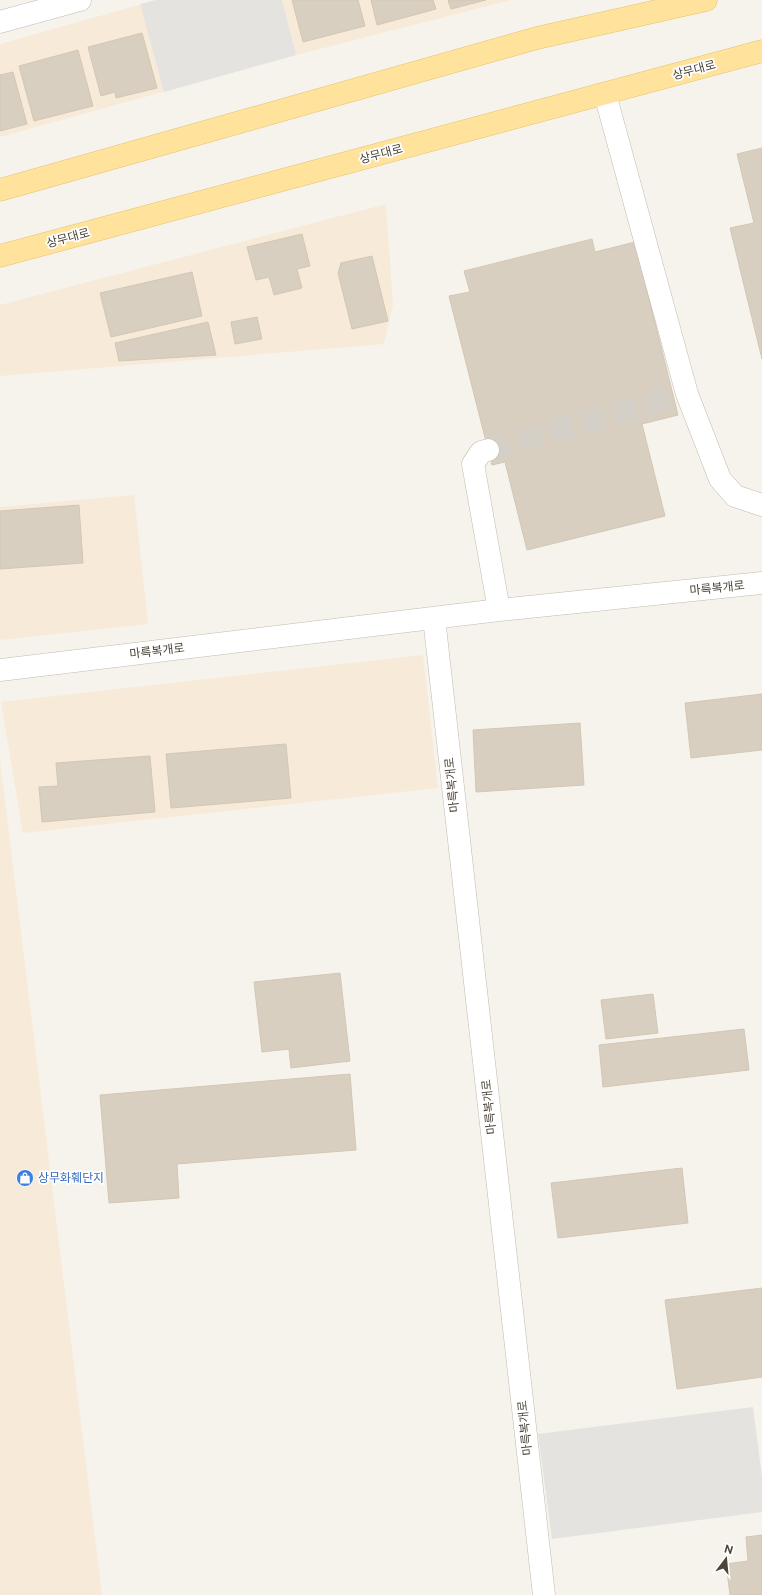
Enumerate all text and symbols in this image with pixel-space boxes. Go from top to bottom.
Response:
street label: 상무대로 [671,58,717,82]
street label: 상무대로 [358,142,404,166]
street label: 상무대로 [45,226,91,250]
street label: 마륵복개로 [689,578,745,598]
street label: 마륵복개로 [129,641,185,661]
street label: 마륵복개로 [442,757,462,813]
street label: 마륵복개로 [479,1079,499,1135]
shop icon: 상무화훼단지 [15,1168,35,1188]
place label: 상무화훼단지 [38,1171,104,1185]
street label: 마륵복개로 [515,1400,535,1456]
north arrow [706,1539,746,1579]
text: N [723,1542,735,1556]

